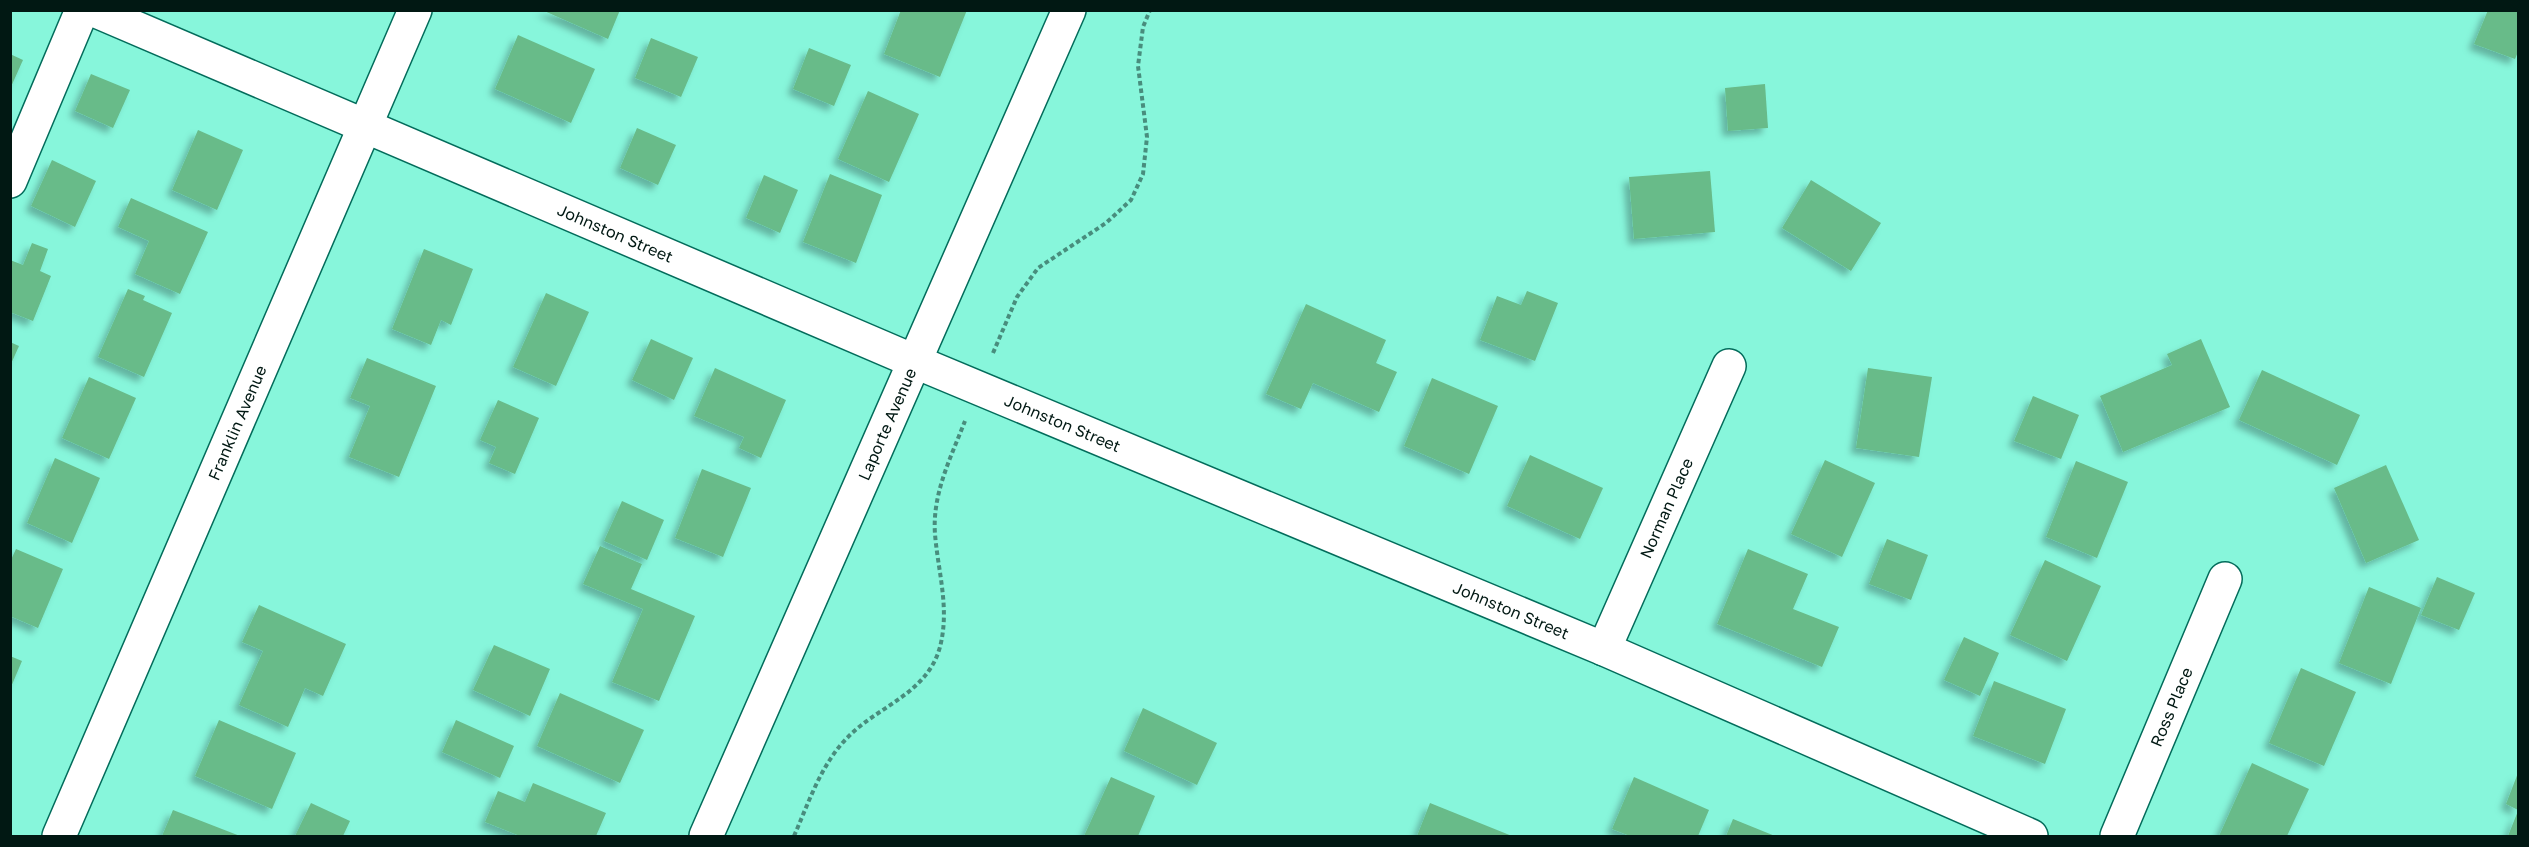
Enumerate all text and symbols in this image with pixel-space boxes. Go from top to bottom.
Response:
street label: Johnston Street [554,200,676,267]
street label: Franklin Avenue [204,362,271,483]
street label: Laporte Avenue [854,365,920,483]
street label: Johnston Street [1002,390,1124,456]
street label: Norman Place [1635,455,1697,561]
street label: Johnston Street [1450,577,1572,643]
street label: Ross Place [2146,664,2197,750]

